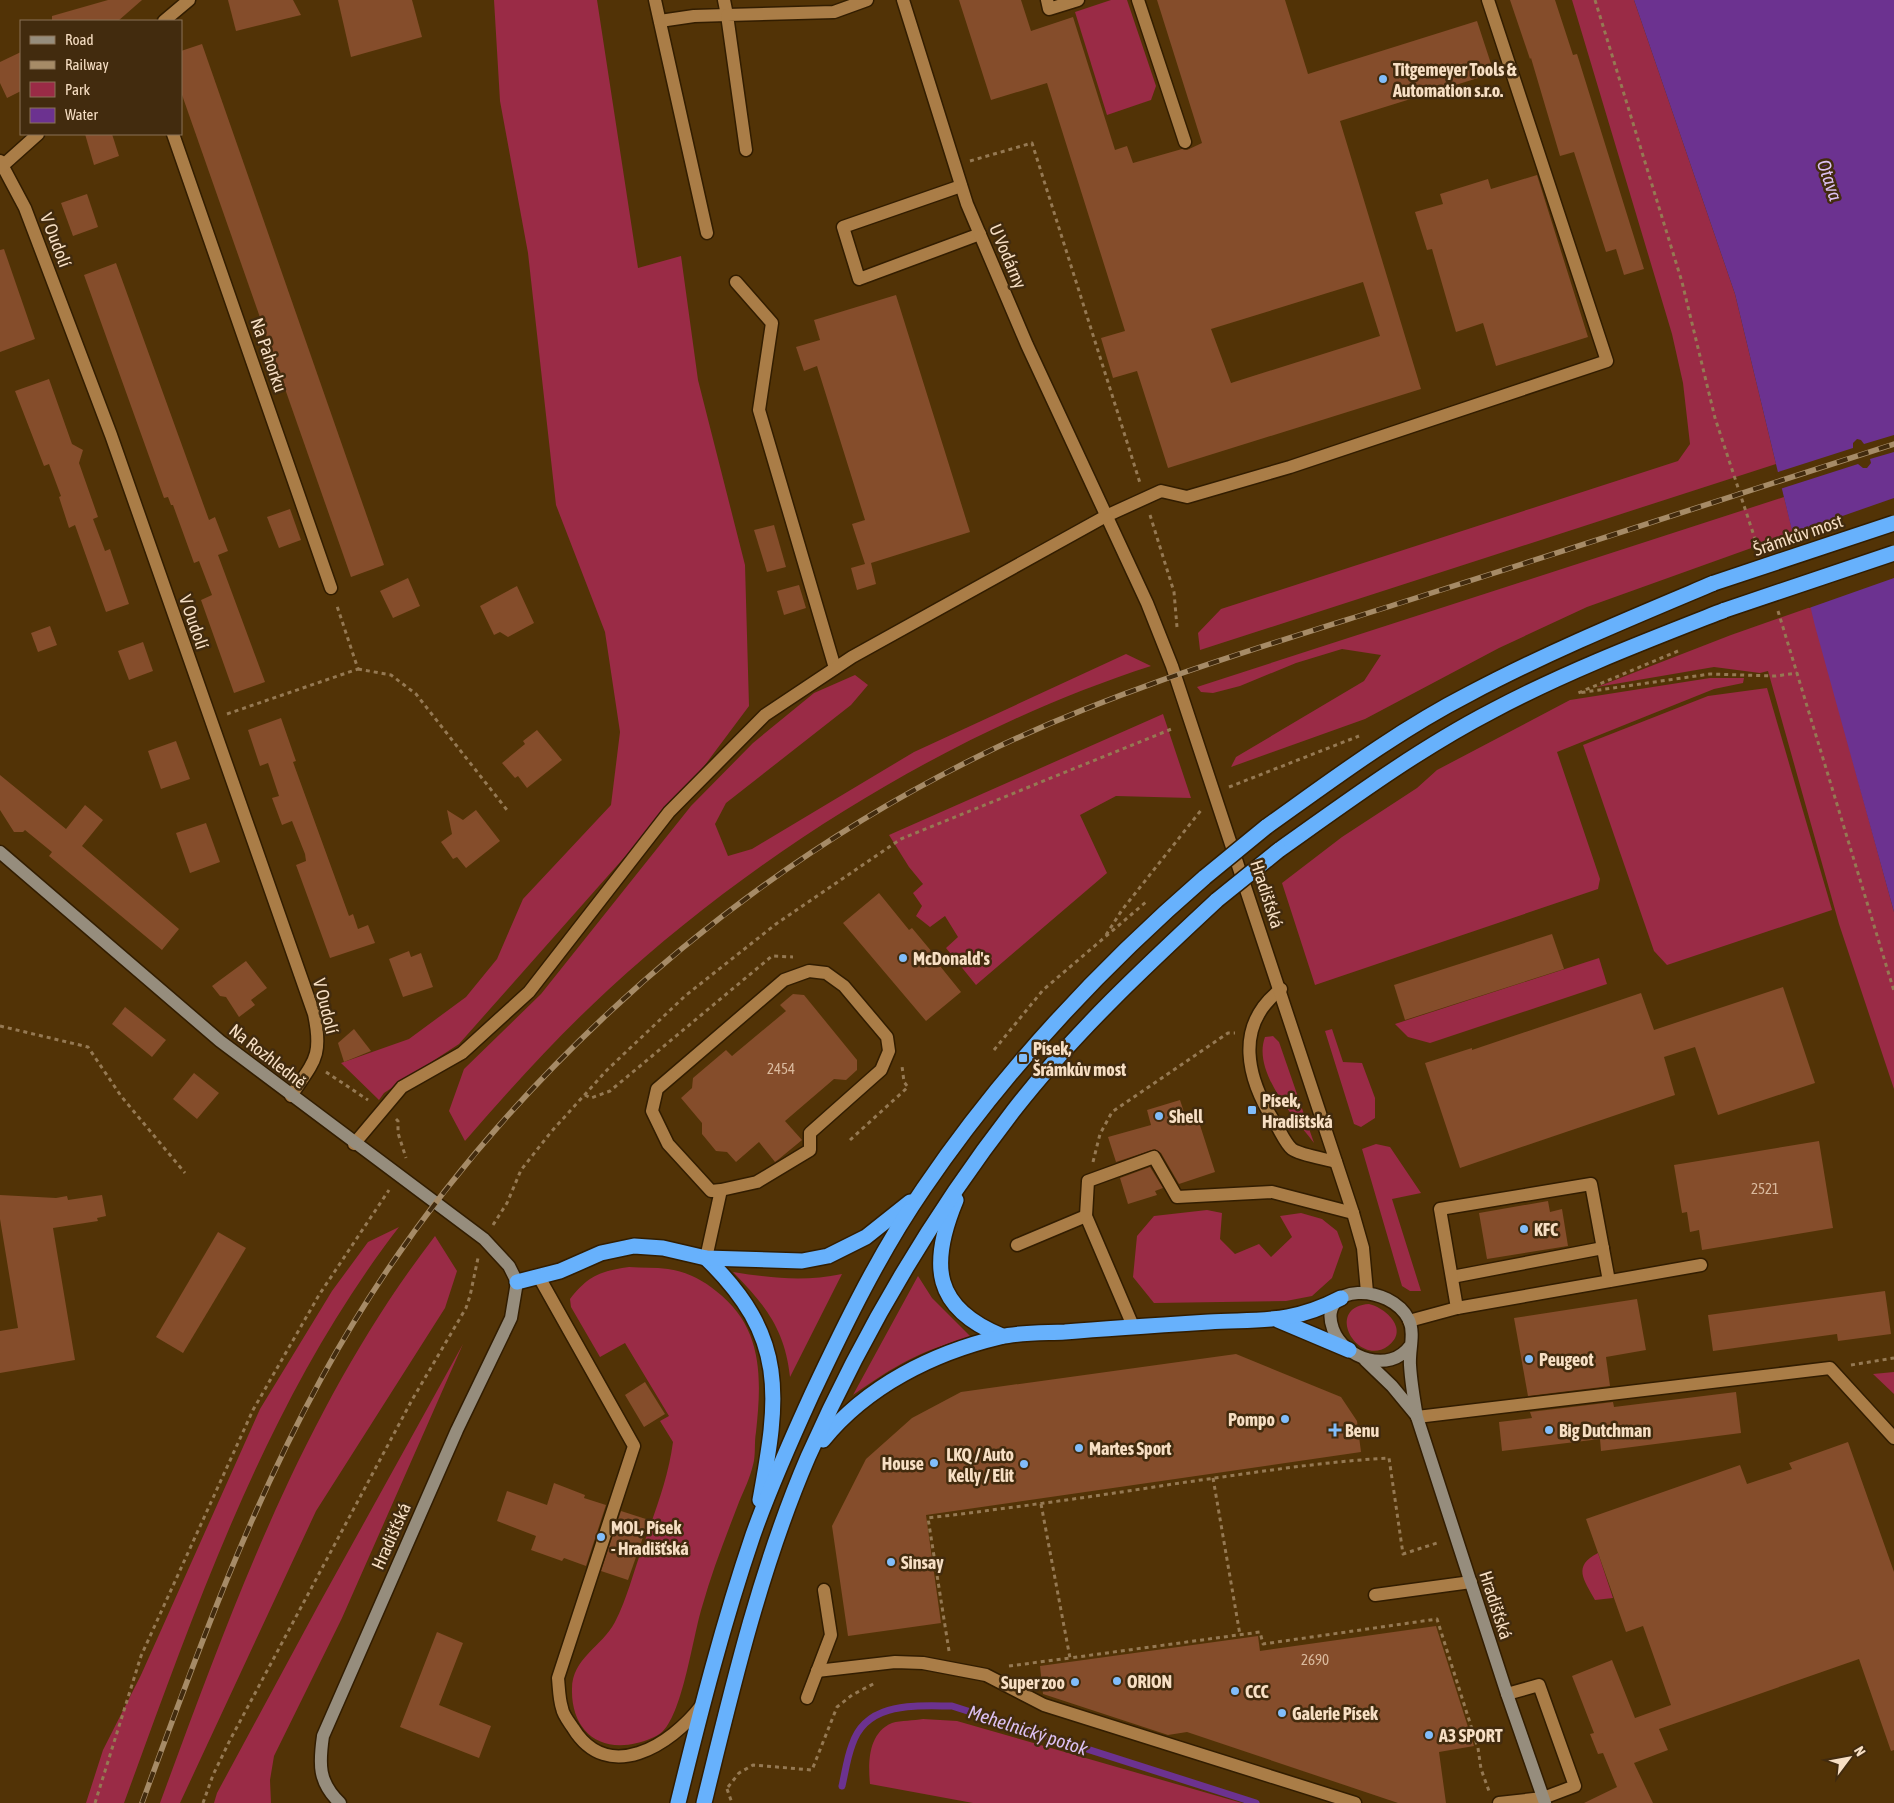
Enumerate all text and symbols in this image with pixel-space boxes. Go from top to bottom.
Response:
legend [20,20,182,135]
text: Road [65,31,94,48]
text: Railway [65,56,109,73]
place label: Titgemeyer Tools & Automation s.r.o. [1392,59,1517,101]
marker: Titgemeyer Tools & Automation s.r.o. [1377,73,1389,85]
text: Park [65,81,90,98]
text: Water [65,106,98,123]
water label: Otava [1813,157,1847,203]
street label: V Oudolí [36,210,76,270]
street label: U Vodárny [985,221,1031,291]
street label: Na Pahorku [246,315,292,395]
street label: Šrámkův most [1750,510,1846,560]
street label: V Oudolí [175,592,213,652]
street label: Hradišťská [1246,857,1288,931]
place label: McDonald's [913,948,990,969]
marker: McDonald's [897,952,909,964]
street label: V Oudolí [309,976,343,1036]
street label: Na Rozhledně [225,1019,311,1093]
place label: Písek, Šrámkův most [1033,1038,1127,1080]
marker: Písek, Šrámkův most [1017,1052,1029,1064]
house number: 2454 [767,1060,795,1077]
place label: Písek, Hradištská [1262,1090,1333,1132]
marker: Písek, Hradištská [1246,1104,1258,1116]
place label: Shell [1169,1106,1203,1127]
marker: Shell [1153,1110,1165,1122]
house number: 2521 [1751,1180,1779,1197]
place label: KFC [1534,1219,1558,1240]
marker: KFC [1518,1223,1530,1235]
place label: Peugeot [1539,1349,1594,1370]
marker: Peugeot [1523,1353,1535,1365]
place label: Pompo [1228,1409,1275,1430]
marker: Pompo [1279,1413,1291,1425]
place label: Benu [1345,1420,1379,1441]
place label: Big Dutchman [1559,1420,1651,1441]
marker: Benu [1329,1424,1341,1436]
marker: Big Dutchman [1543,1424,1555,1436]
place label: Martes Sport [1089,1438,1172,1459]
marker: Martes Sport [1073,1442,1085,1454]
place label: LKQ / Auto Kelly / Elit [946,1444,1015,1486]
place label: House [882,1453,924,1474]
marker: House [928,1457,940,1469]
marker: LKQ / Auto Kelly / Elit [1018,1458,1030,1470]
street label: Hradišťská [367,1499,415,1573]
place label: MOL, Písek - Hradišťská [611,1517,689,1559]
marker: MOL, Písek - Hradišťská [595,1531,607,1543]
place label: Sinsay [901,1552,944,1573]
marker: Sinsay [885,1556,897,1568]
street label: Hradišťská [1475,1568,1517,1642]
house number: 2690 [1301,1651,1329,1668]
place label: ORION [1127,1671,1172,1692]
place label: Super zoo [1001,1672,1065,1693]
marker: ORION [1111,1675,1123,1687]
marker: Super zoo [1069,1676,1081,1688]
place label: CCC [1245,1681,1269,1702]
marker: CCC [1229,1685,1241,1697]
water label: Mehelnický potok [966,1700,1091,1760]
place label: Galerie Písek [1292,1703,1379,1724]
marker: Galerie Písek [1276,1707,1288,1719]
place label: A3 SPORT [1438,1725,1503,1746]
marker: A3 SPORT [1423,1729,1435,1741]
north arrow [1824,1733,1874,1783]
text: N [1851,1743,1869,1759]

